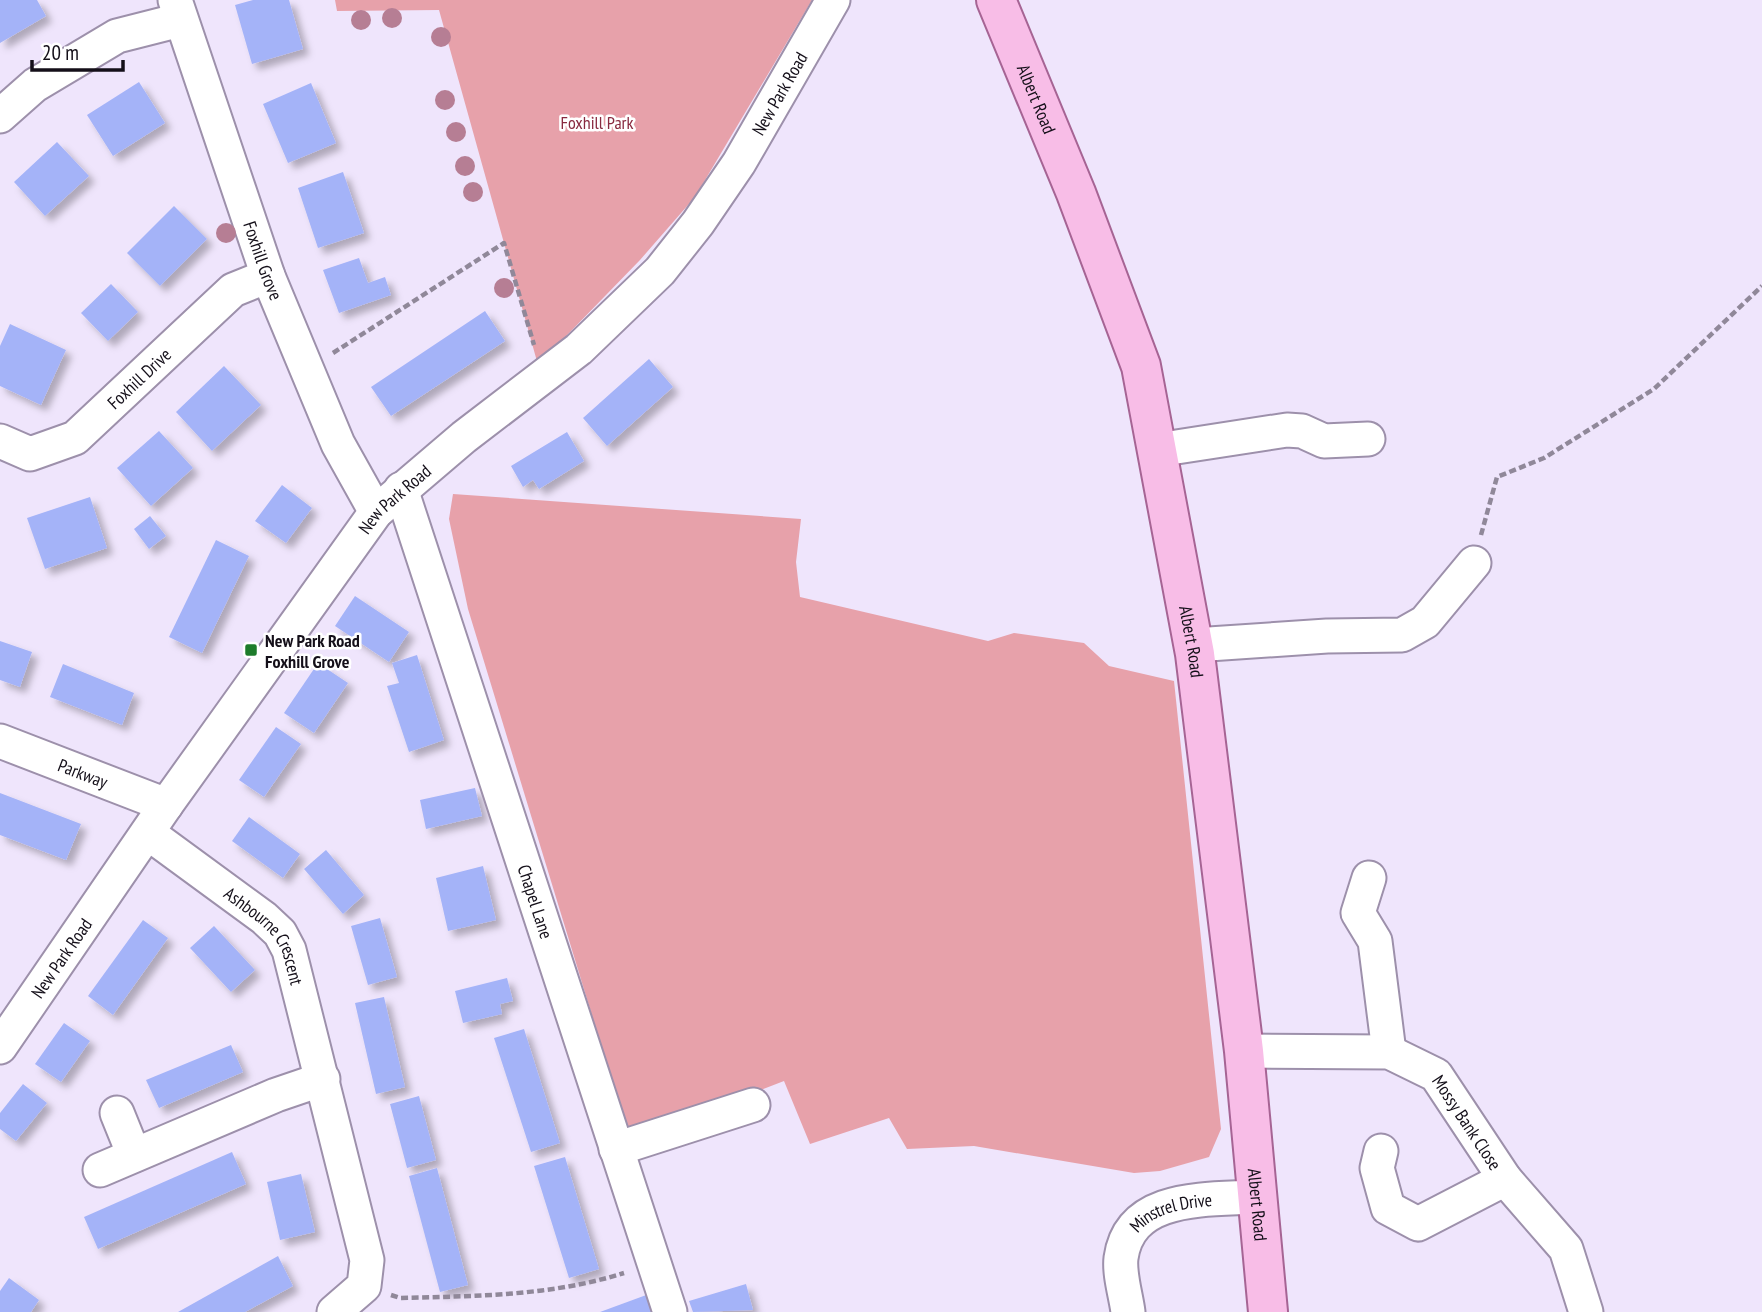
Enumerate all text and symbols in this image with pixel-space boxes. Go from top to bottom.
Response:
scale bar [32,28,122,72]
text: 20 m [42,39,79,66]
street label: New Park Road [746,48,812,139]
street label: Albert Road [1012,61,1062,137]
park label: Foxhill Park [560,111,634,134]
street label: Foxhill Grove [239,218,288,303]
street label: Foxhill Drive [102,343,176,414]
street label: New Park Road [353,459,435,538]
street label: Albert Road [1175,604,1209,679]
place label: New Park Road Foxhill Grove [265,629,360,673]
marker: New Park Road Foxhill Grove [243,642,259,658]
street label: Parkway [55,753,111,793]
street label: Chapel Lane [513,862,559,941]
street label: Ashbourne Crescent [220,881,309,987]
street label: New Park Road [26,914,97,1002]
street label: Mossy Bank Close [1428,1070,1507,1174]
street label: Albert Road [1243,1167,1273,1242]
street label: Minstrel Drive [1124,1188,1213,1237]

